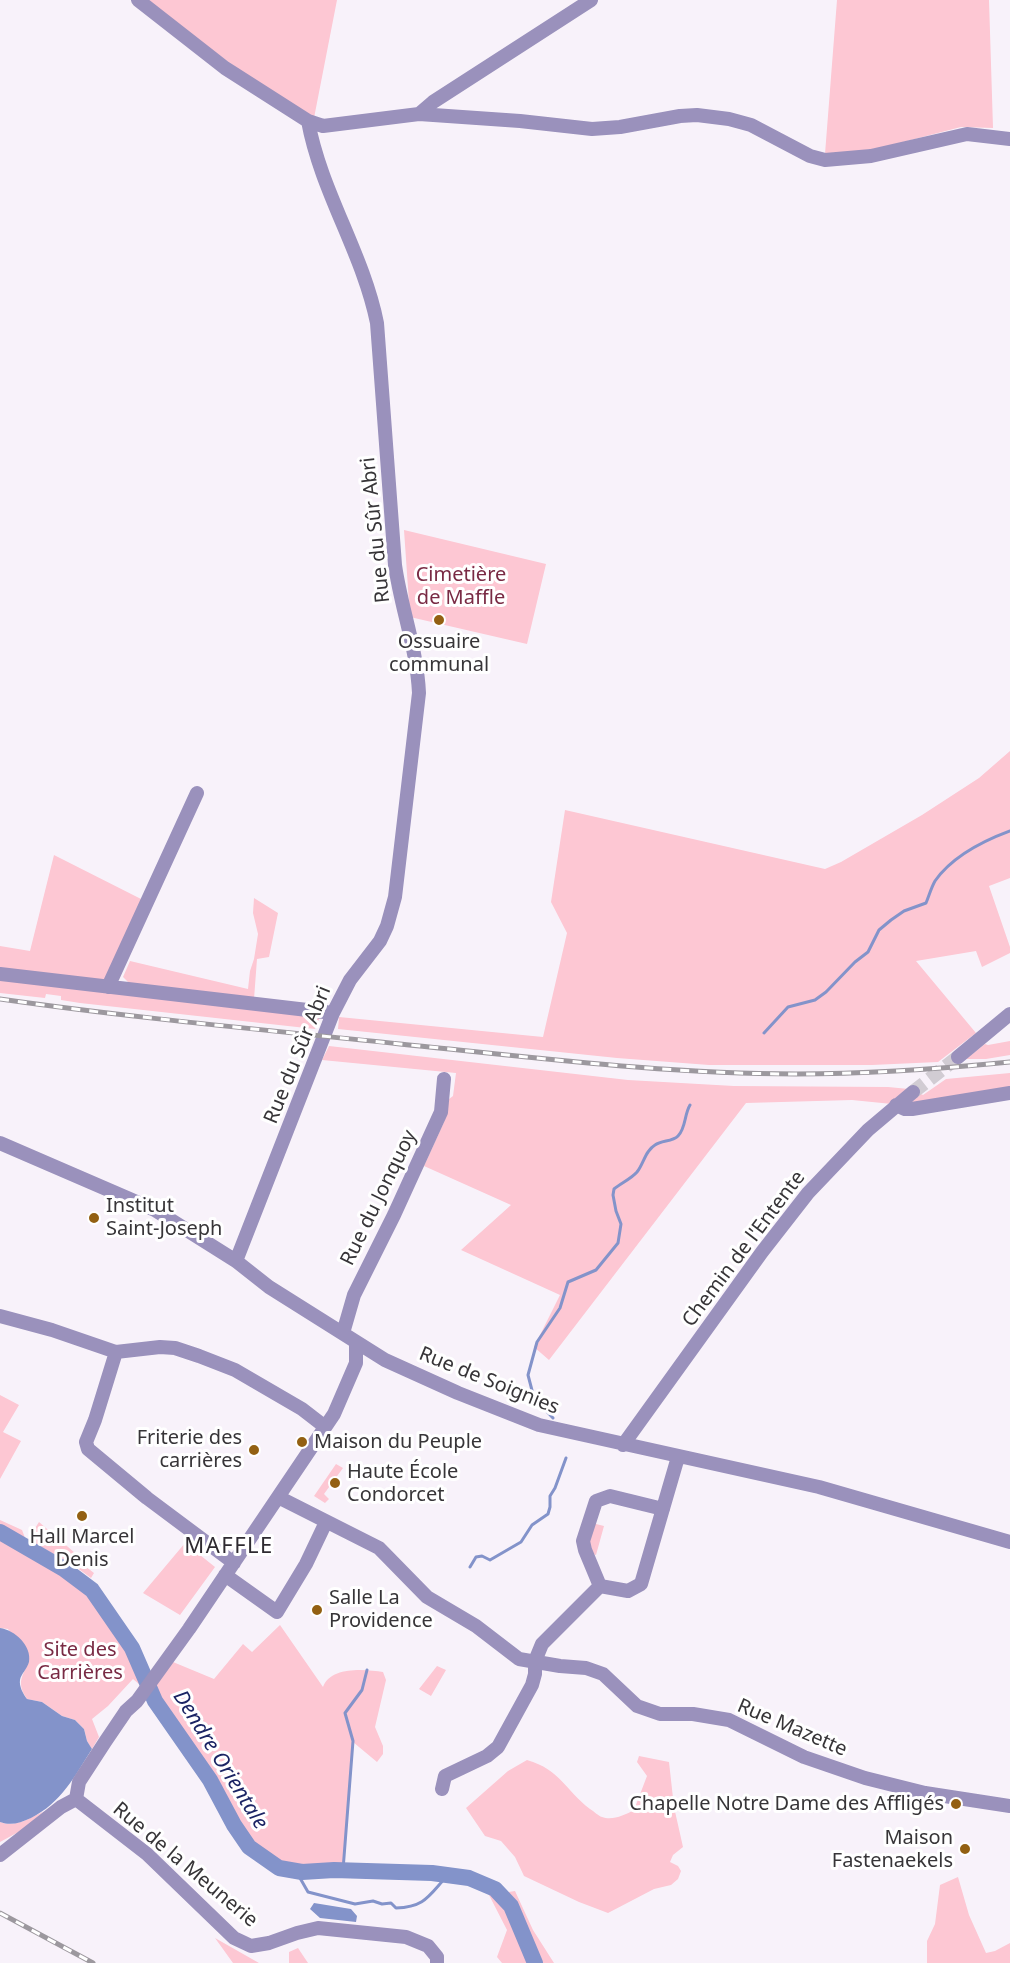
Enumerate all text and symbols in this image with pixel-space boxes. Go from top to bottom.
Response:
street label: Rue du Sûr Abri [356,456,396,604]
park label: Cimetière de Maffle [416,563,506,610]
marker: Ossuaire communal [432,613,446,627]
place label: Ossuaire communal [389,630,489,677]
street label: Rue du Sûr Abri [259,983,337,1127]
street label: Rue du Jonquoy [336,1126,422,1270]
street label: Chemin de l'Entente [678,1166,810,1332]
place label: Institut Saint-Joseph [106,1194,222,1241]
marker: Institut Saint-Joseph [87,1211,101,1225]
street label: Rue de Soignies [415,1342,563,1420]
place label: Friterie des carrières [137,1426,242,1473]
place label: Maison du Peuple [314,1430,482,1454]
marker: Maison du Peuple [295,1435,309,1449]
marker: Friterie des carrières [247,1443,261,1457]
place label: Haute École Condorcet [347,1460,458,1507]
marker: Haute École Condorcet [328,1476,342,1490]
marker: Hall Marcel Denis [75,1509,89,1523]
place label: Hall Marcel Denis [30,1525,134,1572]
district label: MAFFLE [184,1534,274,1560]
place label: Salle La Providence [329,1586,433,1633]
marker: Salle La Providence [310,1603,324,1617]
park label: Site des Carrières [37,1638,123,1685]
water label: Dendre Orientale [167,1686,273,1834]
street label: Rue Mazette [733,1694,851,1762]
place label: Chapelle Notre Dame des Affligés [629,1792,944,1816]
street label: Rue de la Meunerie [108,1797,262,1933]
marker: Chapelle Notre Dame des Affligés [949,1797,963,1811]
place label: Maison Fastenaekels [832,1826,953,1873]
marker: Maison Fastenaekels [958,1842,972,1856]

